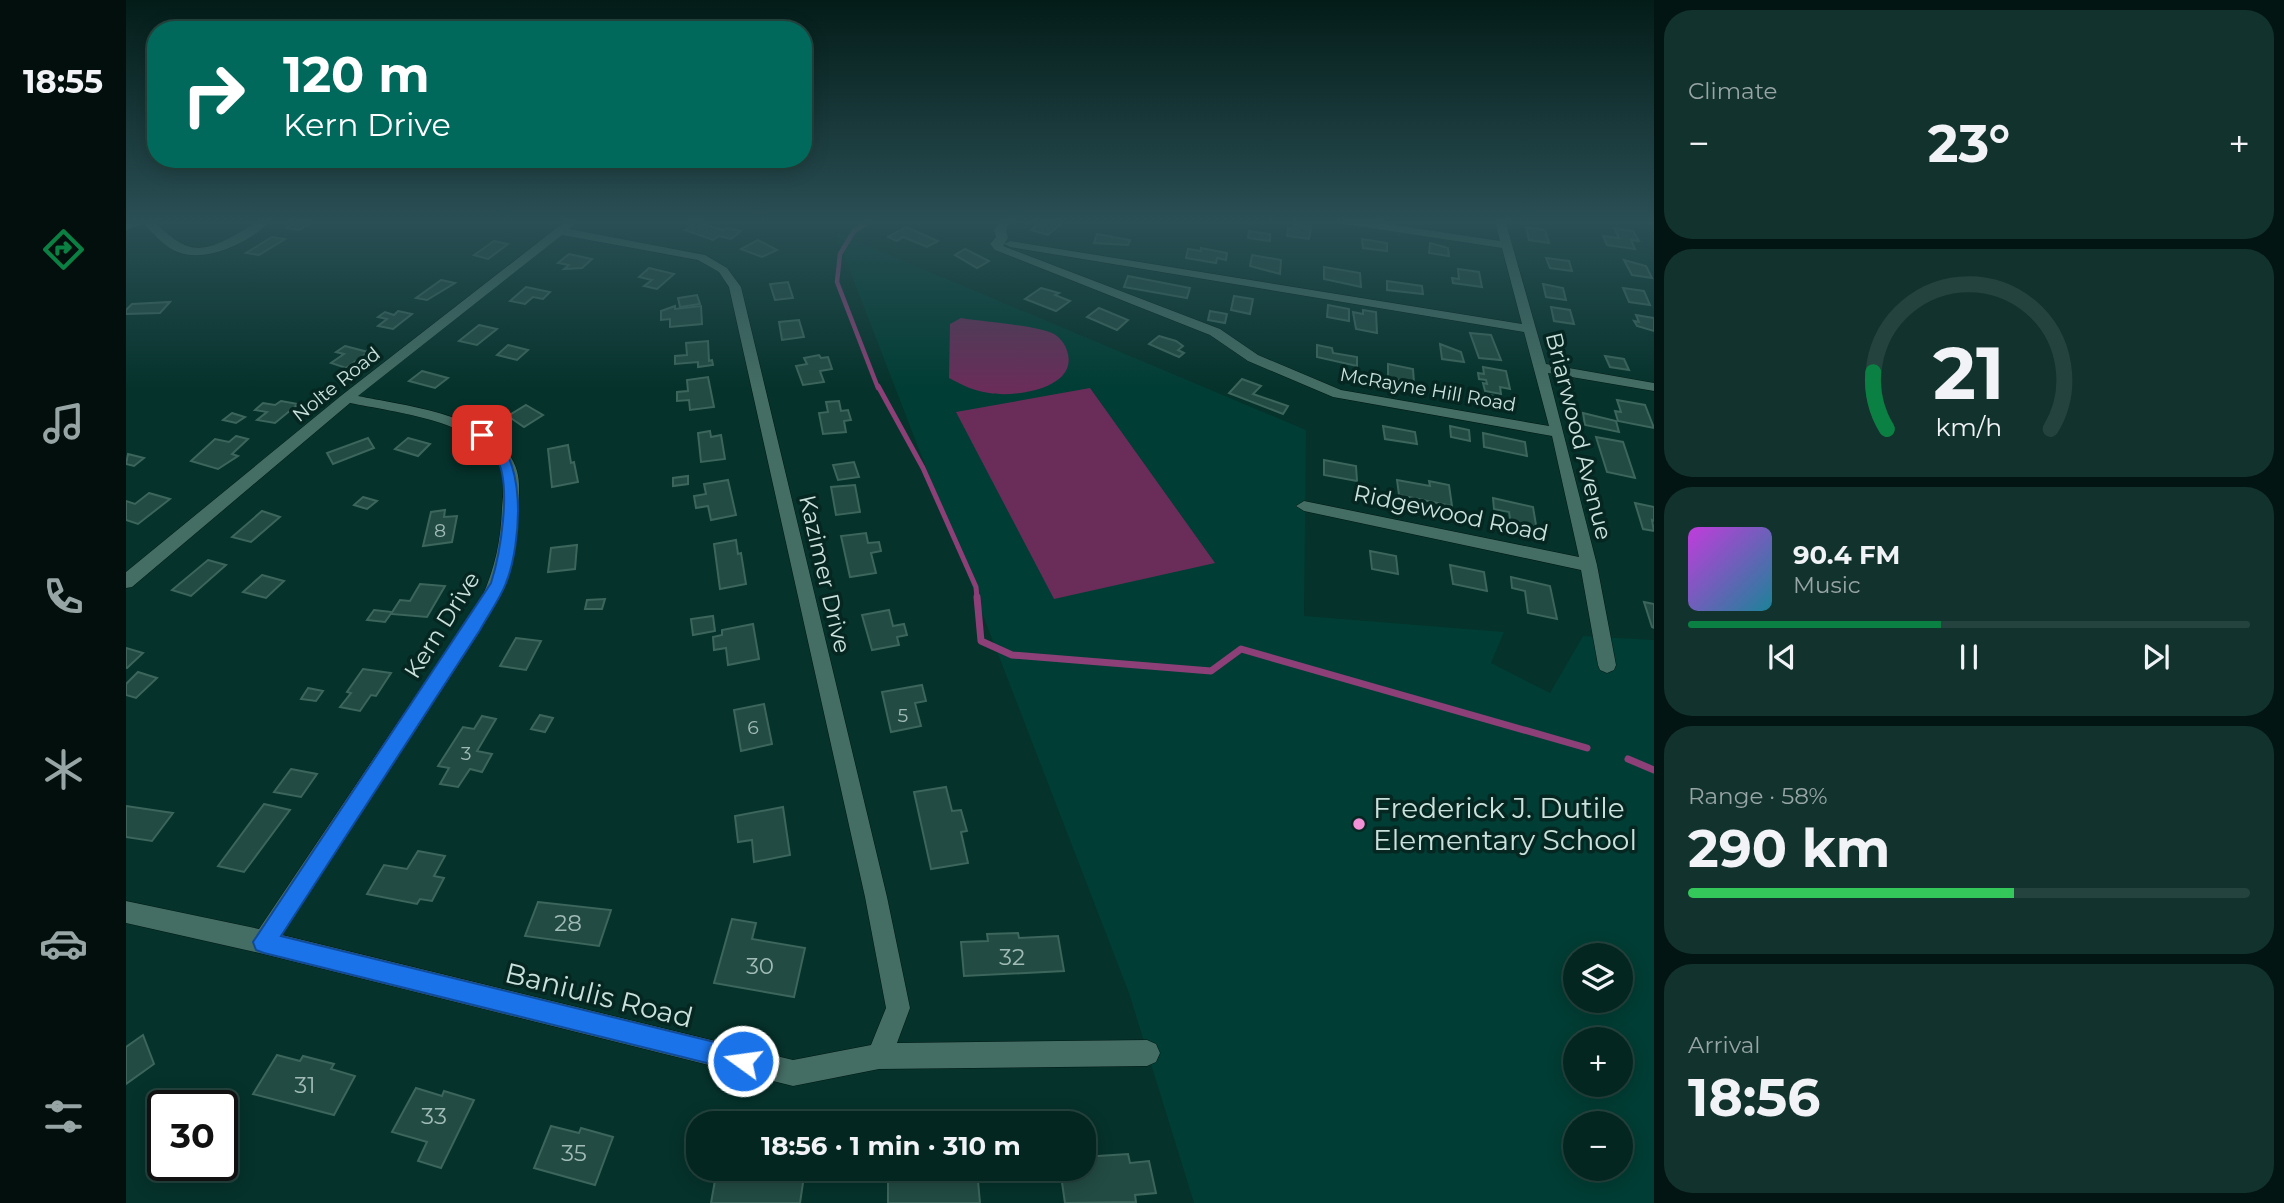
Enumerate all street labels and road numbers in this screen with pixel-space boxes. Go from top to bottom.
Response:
street label: Briarwood Avenue [1540,329,1618,543]
street label: Nolte Road [288,342,385,427]
street label: McRayne Hill Road [1338,363,1518,416]
street label: Ridgewood Road [1351,479,1551,547]
street label: Kazimer Drive [793,492,857,656]
street label: Kern Drive [398,566,486,684]
street label: Baniulis Road [502,955,696,1035]

